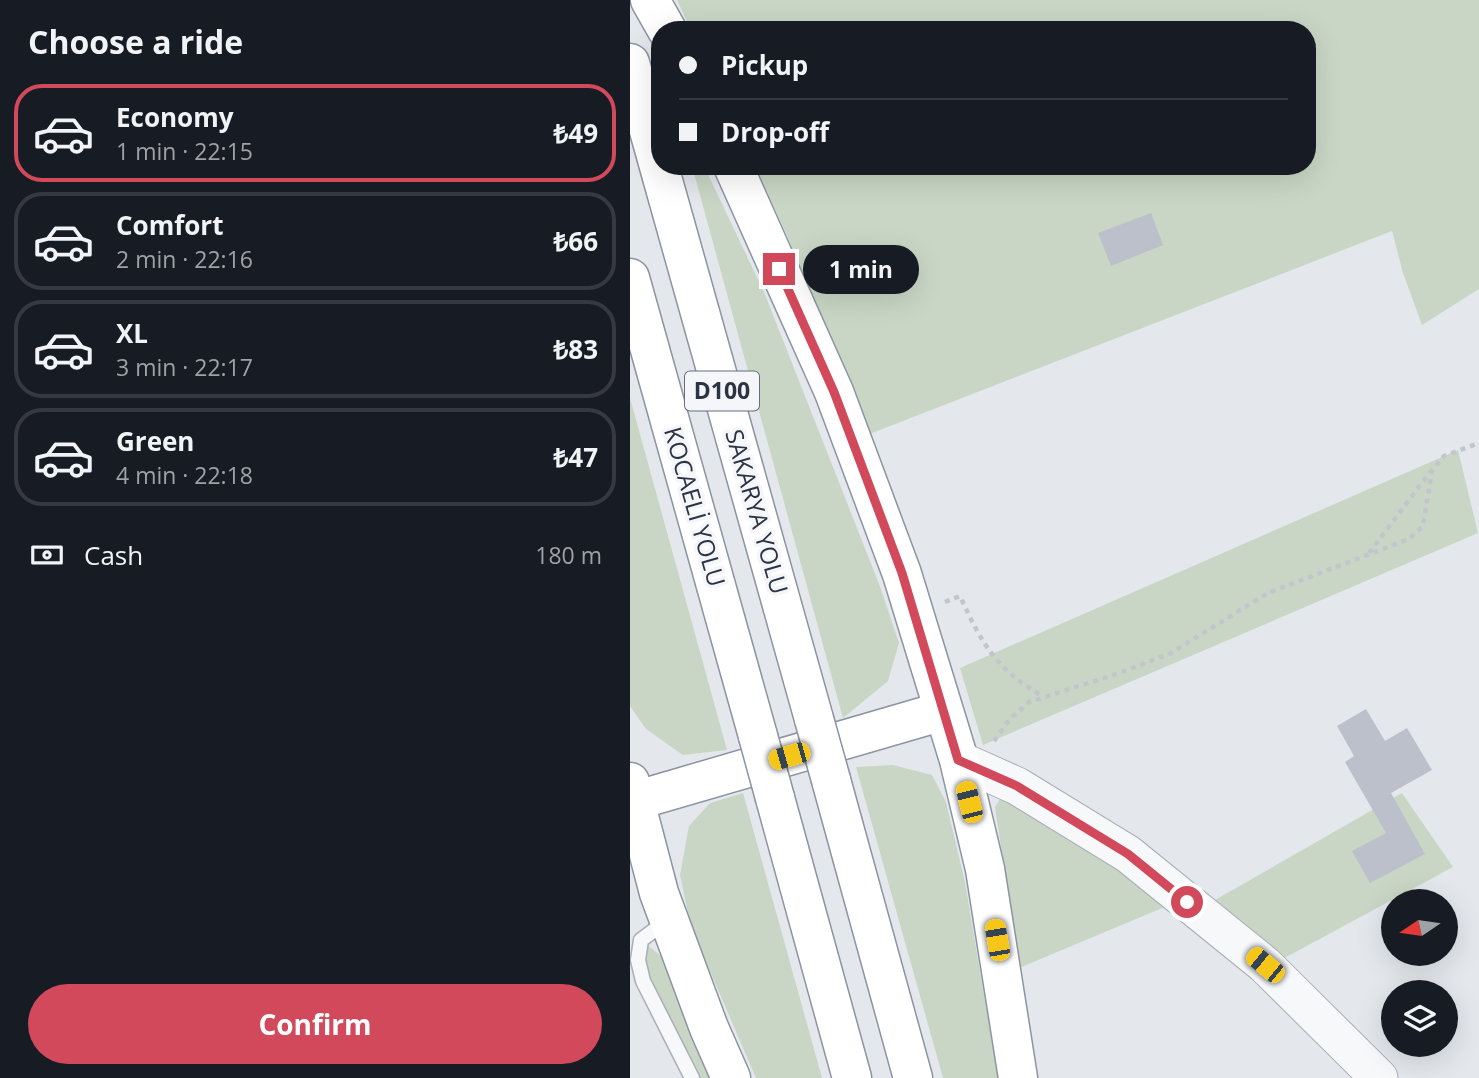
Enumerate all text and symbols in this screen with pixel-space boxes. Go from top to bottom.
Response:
text: Choose a ride [28,20,243,63]
text: Pickup [721,47,808,83]
text: Economy [116,99,234,135]
icon: car [32,102,95,165]
text: Drop-off [721,114,829,150]
text: ₺49 [553,115,598,151]
text: 1 min · 22:15 [116,135,253,167]
text: Comfort [116,207,223,243]
icon: car [32,210,95,273]
text: ₺66 [553,223,598,259]
text: 2 min · 22:16 [116,243,253,275]
callout: 1 min [804,244,919,294]
route end [763,253,795,285]
text: 1 min [829,253,893,285]
text: XL [116,315,148,351]
icon: car [32,318,95,381]
text: ₺83 [553,331,598,367]
text: 3 min · 22:17 [116,351,253,383]
road number: D100 [685,372,759,410]
text: Green [116,423,194,459]
street label: KOCAELİ YOLU [657,423,734,590]
street label: SAKARYA YOLU [718,425,797,598]
icon: car [32,426,95,489]
text: ₺47 [553,439,598,475]
text: 4 min · 22:18 [116,459,253,491]
icon: cash [28,536,66,574]
text: Cash [84,537,143,573]
text: 180 m [535,539,602,571]
car [766,740,813,772]
car [954,779,985,825]
route start [1171,886,1203,918]
north arrow [1381,889,1458,966]
map controls [1381,889,1458,1057]
car [984,917,1011,963]
car [1243,944,1288,986]
button: layers [1381,980,1458,1057]
button: Confirm [28,984,602,1064]

